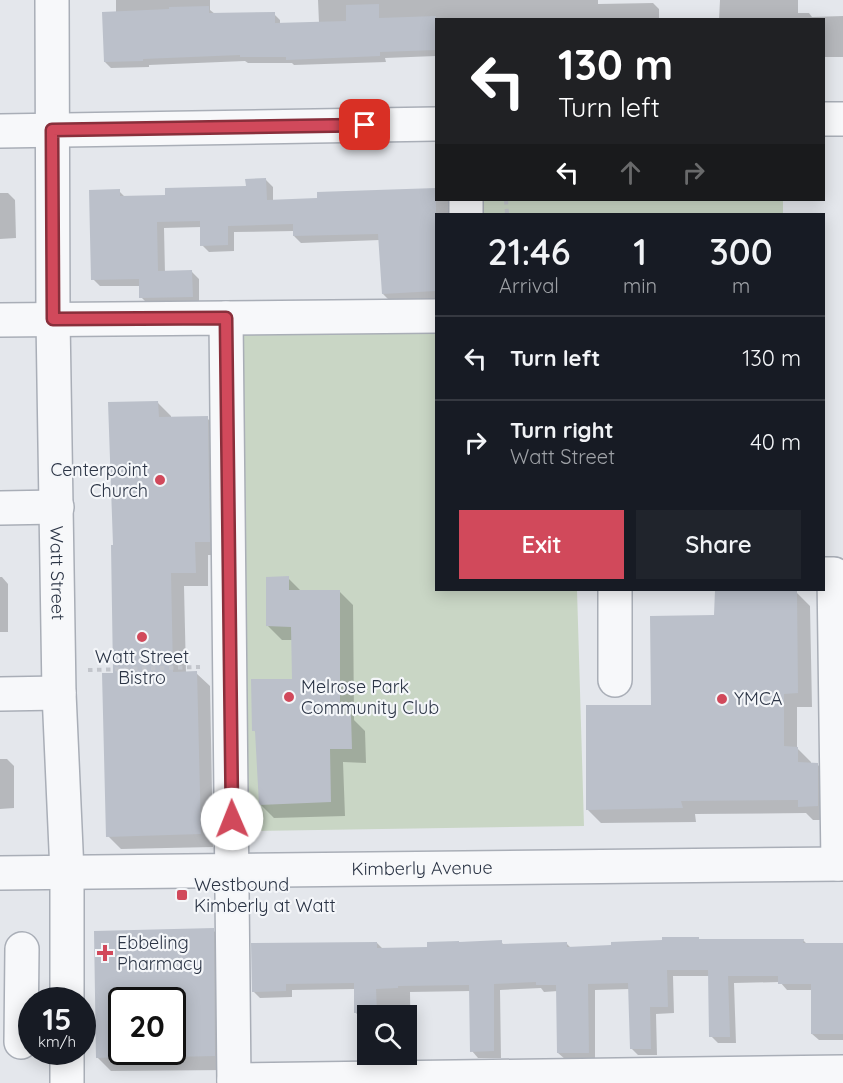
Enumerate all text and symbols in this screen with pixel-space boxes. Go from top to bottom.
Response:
text: 130 m [558,38,673,91]
icon: left [459,42,537,120]
text: Turn left [558,90,660,124]
pin [339,99,390,150]
icon: arrive [348,108,381,141]
icon: left [551,156,584,189]
icon: ahead [614,156,647,189]
icon: right [677,156,710,189]
text: 21:46 [487,229,571,274]
text: 1 [633,229,647,274]
text: 300 [710,229,773,274]
text: Arrival [499,273,559,298]
text: min [623,273,657,298]
text: m [732,273,750,298]
icon: left [459,342,492,375]
text: Turn left [510,344,600,372]
text: 130 m [742,344,801,372]
text: Turn right [510,416,614,444]
icon: right [459,426,492,459]
text: 40 m [750,428,801,456]
text: Watt Street [510,444,615,469]
place label: Centerpoint Church [50,458,148,502]
marker: Centerpoint Church [153,473,167,487]
button: Exit [459,510,624,579]
button: Share [636,510,801,579]
street label: Watt Street [45,526,70,620]
marker: Watt Street Bistro [135,630,149,644]
place label: Watt Street Bistro [95,645,189,689]
place label: Melrose Park Community Club [301,675,439,719]
place label: YMCA [734,687,783,710]
marker: Melrose Park Community Club [282,690,296,704]
marker: YMCA [715,692,729,706]
position arrow [200,787,264,851]
street label: Kimberly Avenue [351,856,493,880]
place label: Westbound Kimberly at Watt [194,873,336,917]
marker: Westbound Kimberly at Watt [175,888,189,902]
place label: Ebbeling Pharmacy [117,931,203,975]
marker: Ebbeling Pharmacy [98,946,112,960]
speed limit sign: 20 [108,987,186,1065]
text: 15 [43,1000,71,1038]
map controls [357,1005,417,1065]
button: search [357,1005,417,1065]
text: km/h [38,1032,76,1051]

